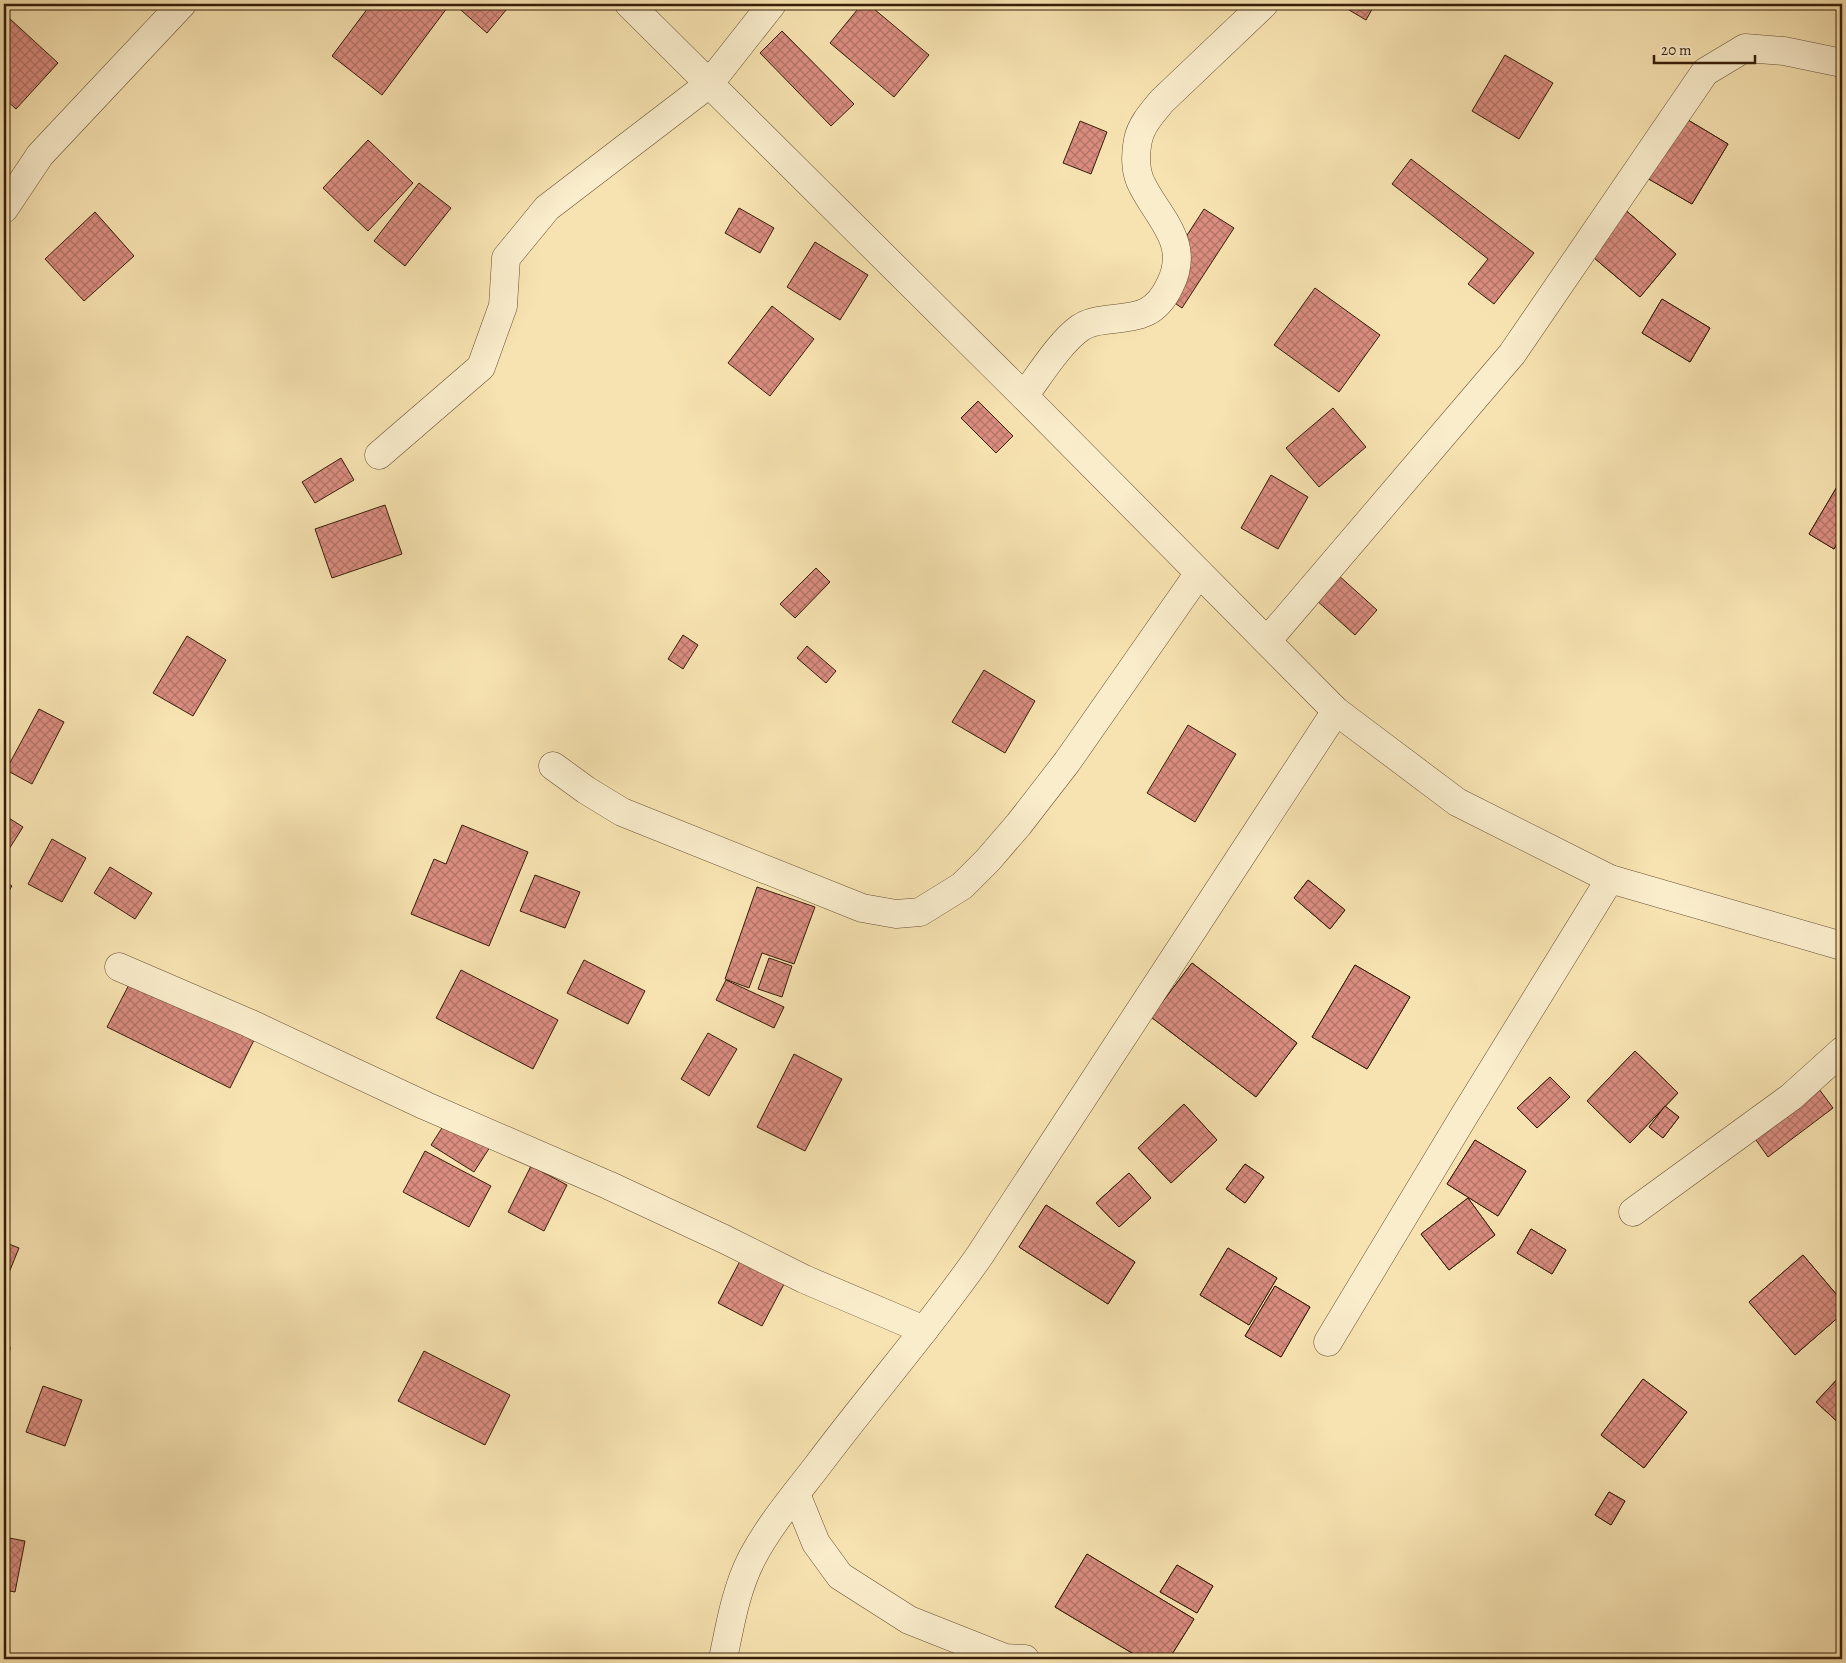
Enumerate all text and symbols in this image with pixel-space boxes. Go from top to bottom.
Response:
scale bar [1654,32,1755,64]
text: 20 m [1661,40,1692,60]

